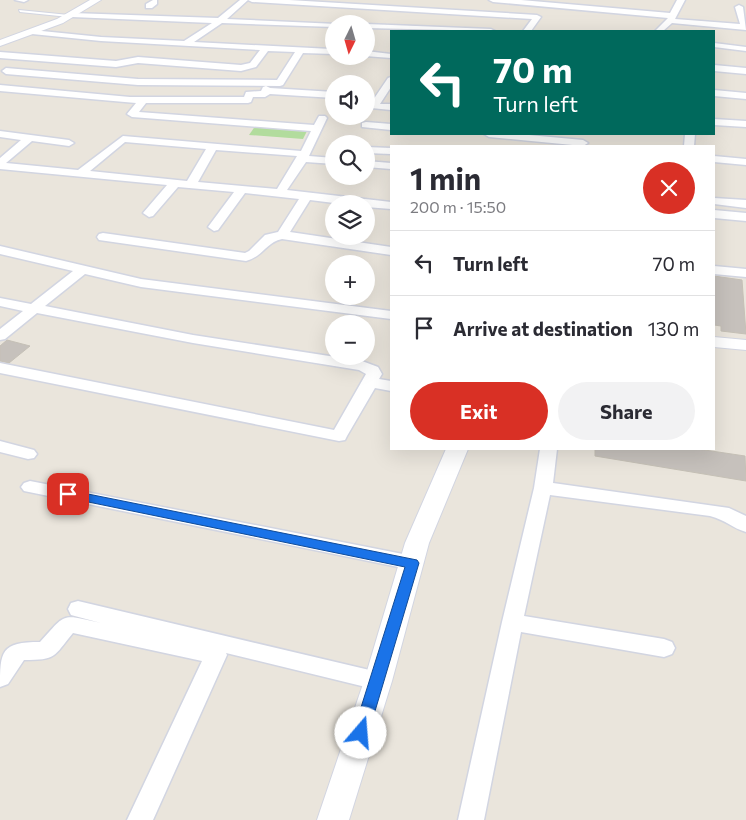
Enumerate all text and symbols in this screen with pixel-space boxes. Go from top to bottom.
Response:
north arrow [325,15,375,65]
map controls [325,15,375,365]
text: 70 m [493,47,573,90]
icon: left [410,50,475,115]
button: sound [325,75,375,125]
text: Turn left [493,90,578,117]
button: search [325,135,375,185]
text: 1 min [410,159,481,196]
button: close [643,162,695,214]
button: layers [325,195,375,245]
text: 200 m · 15:50 [410,197,506,216]
icon: left [410,249,438,277]
text: Turn left [453,252,528,275]
text: 70 m [652,252,695,275]
button: + [325,255,375,305]
icon: arrive [410,314,438,342]
button: − [325,315,375,365]
text: Arrive at destination [453,317,633,340]
text: 130 m [648,317,699,340]
button: Exit [410,382,548,440]
button: Share [558,382,695,440]
pin [47,473,89,515]
icon: arrive [54,480,82,508]
position arrow [334,706,386,758]

